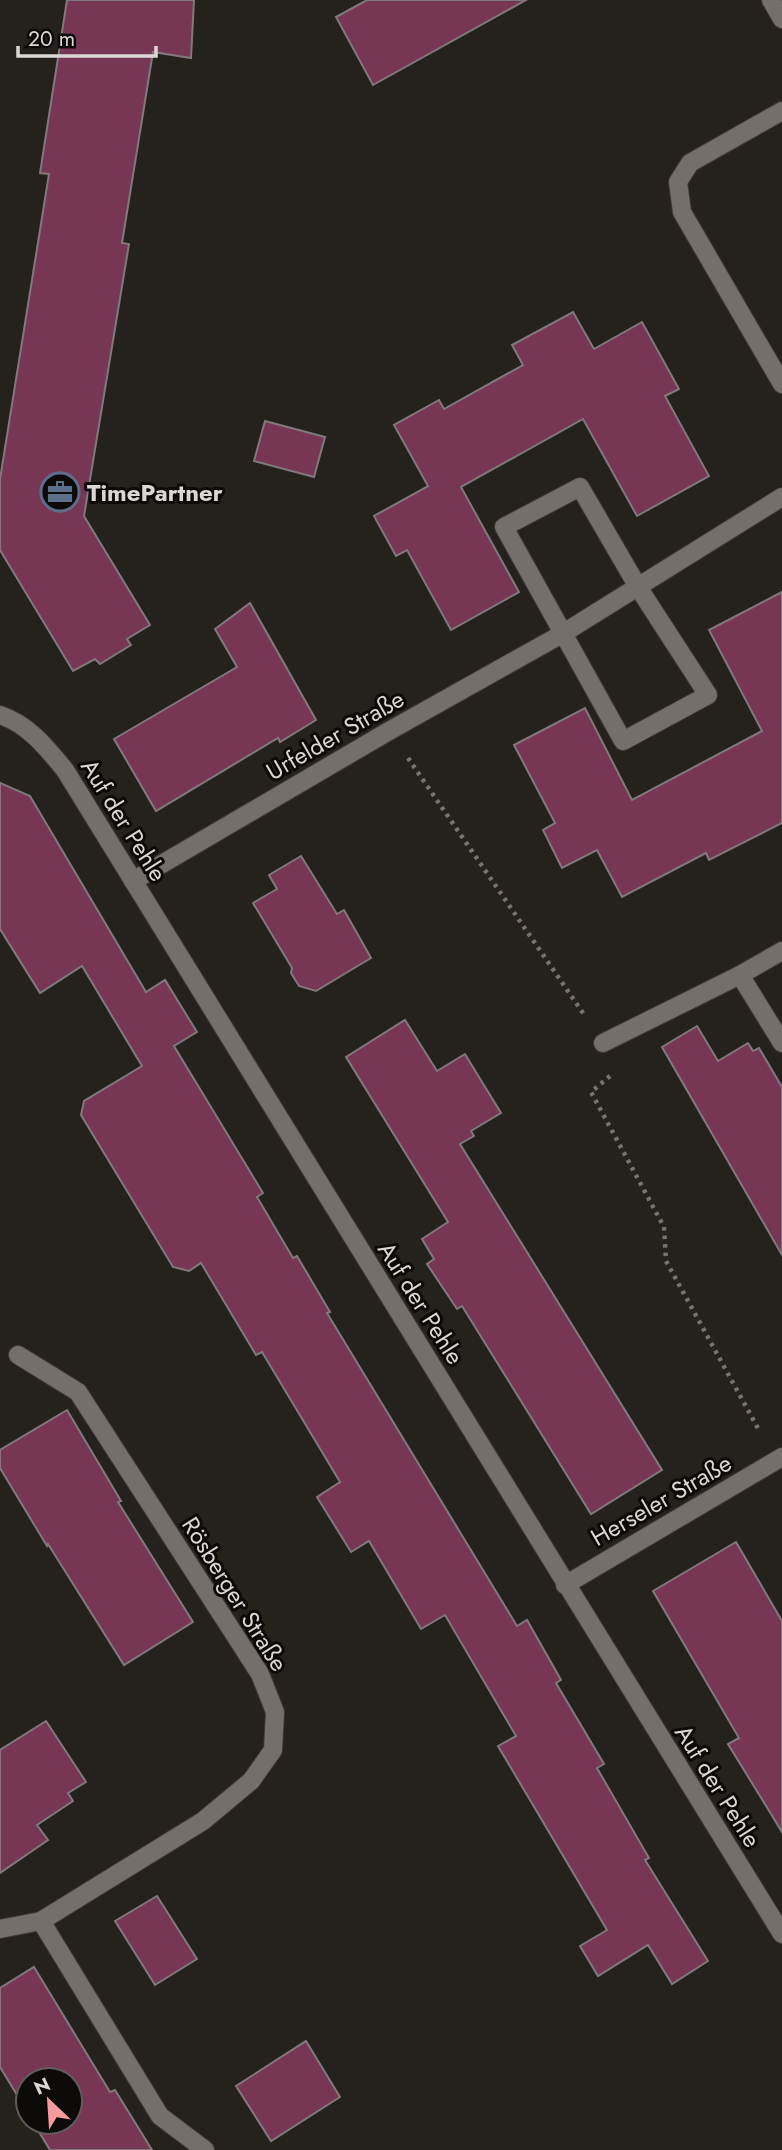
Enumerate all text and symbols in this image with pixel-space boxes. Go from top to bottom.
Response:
scale bar [18,14,156,58]
text: 20 m [28,24,75,54]
office icon: TimePartner [39,471,81,513]
place label: TimePartner [87,475,223,510]
street label: Urfelder Straße [260,681,410,789]
street label: Auf der Pehle [72,752,176,888]
street label: Auf der Pehle [369,1235,473,1371]
street label: Herseler Straße [584,1445,738,1555]
street label: Rösberger Straße [173,1510,297,1678]
street label: Auf der Pehle [666,1718,770,1854]
north arrow [14,2066,84,2136]
text: N [29,2071,55,2101]

